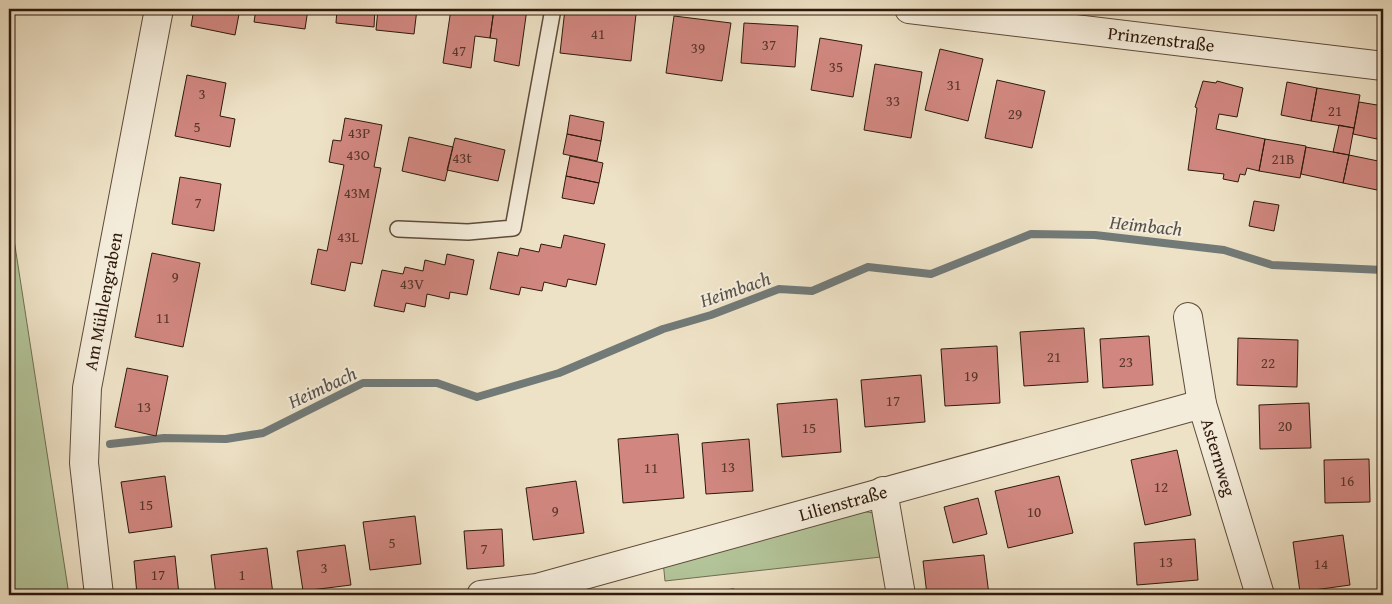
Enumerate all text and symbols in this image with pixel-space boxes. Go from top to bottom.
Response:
street label: Prinzenstraße [1107,19,1216,59]
house number: 41 [591,23,605,44]
house number: 37 [762,34,776,55]
house number: 39 [691,37,705,58]
house number: 47 [452,40,466,61]
house number: 35 [829,56,843,77]
house number: 31 [947,74,961,95]
house number: 3 [198,83,206,104]
house number: 33 [886,90,900,111]
house number: 21 [1328,100,1342,121]
house number: 29 [1008,103,1022,124]
house number: 5 [193,116,201,137]
house number: 43P [348,122,370,143]
house number: 43O [346,144,370,165]
house number: 43t [452,147,473,168]
house number: 21B [1272,148,1294,169]
house number: 43M [344,182,370,203]
house number: 7 [194,192,202,213]
water label: Heimbach [1107,207,1184,243]
house number: 43L [337,226,360,247]
street label: Am Mühlengraben [77,230,129,373]
water label: Heimbach [695,264,774,314]
house number: 9 [171,266,179,287]
house number: 43V [400,273,424,294]
house number: 11 [156,307,170,328]
house number: 21 [1047,346,1061,367]
house number: 23 [1119,351,1133,372]
house number: 22 [1261,352,1275,373]
water label: Heimbach [282,359,361,416]
house number: 19 [964,365,978,386]
house number: 17 [886,390,900,411]
house number: 13 [137,396,151,417]
street label: Asternweg [1194,415,1243,500]
house number: 20 [1278,415,1292,436]
house number: 15 [802,417,816,438]
house number: 13 [721,456,735,477]
house number: 11 [644,457,658,478]
house number: 16 [1340,470,1354,491]
house number: 12 [1154,476,1168,497]
street label: Lilienstraße [796,478,890,528]
house number: 15 [139,494,153,515]
house number: 9 [551,500,559,521]
house number: 10 [1027,501,1041,522]
house number: 5 [388,532,396,553]
house number: 7 [480,538,488,559]
house number: 13 [1159,551,1173,572]
house number: 14 [1314,553,1328,574]
house number: 3 [320,557,328,578]
house number: 17 [151,564,165,585]
house number: 1 [238,564,246,585]

